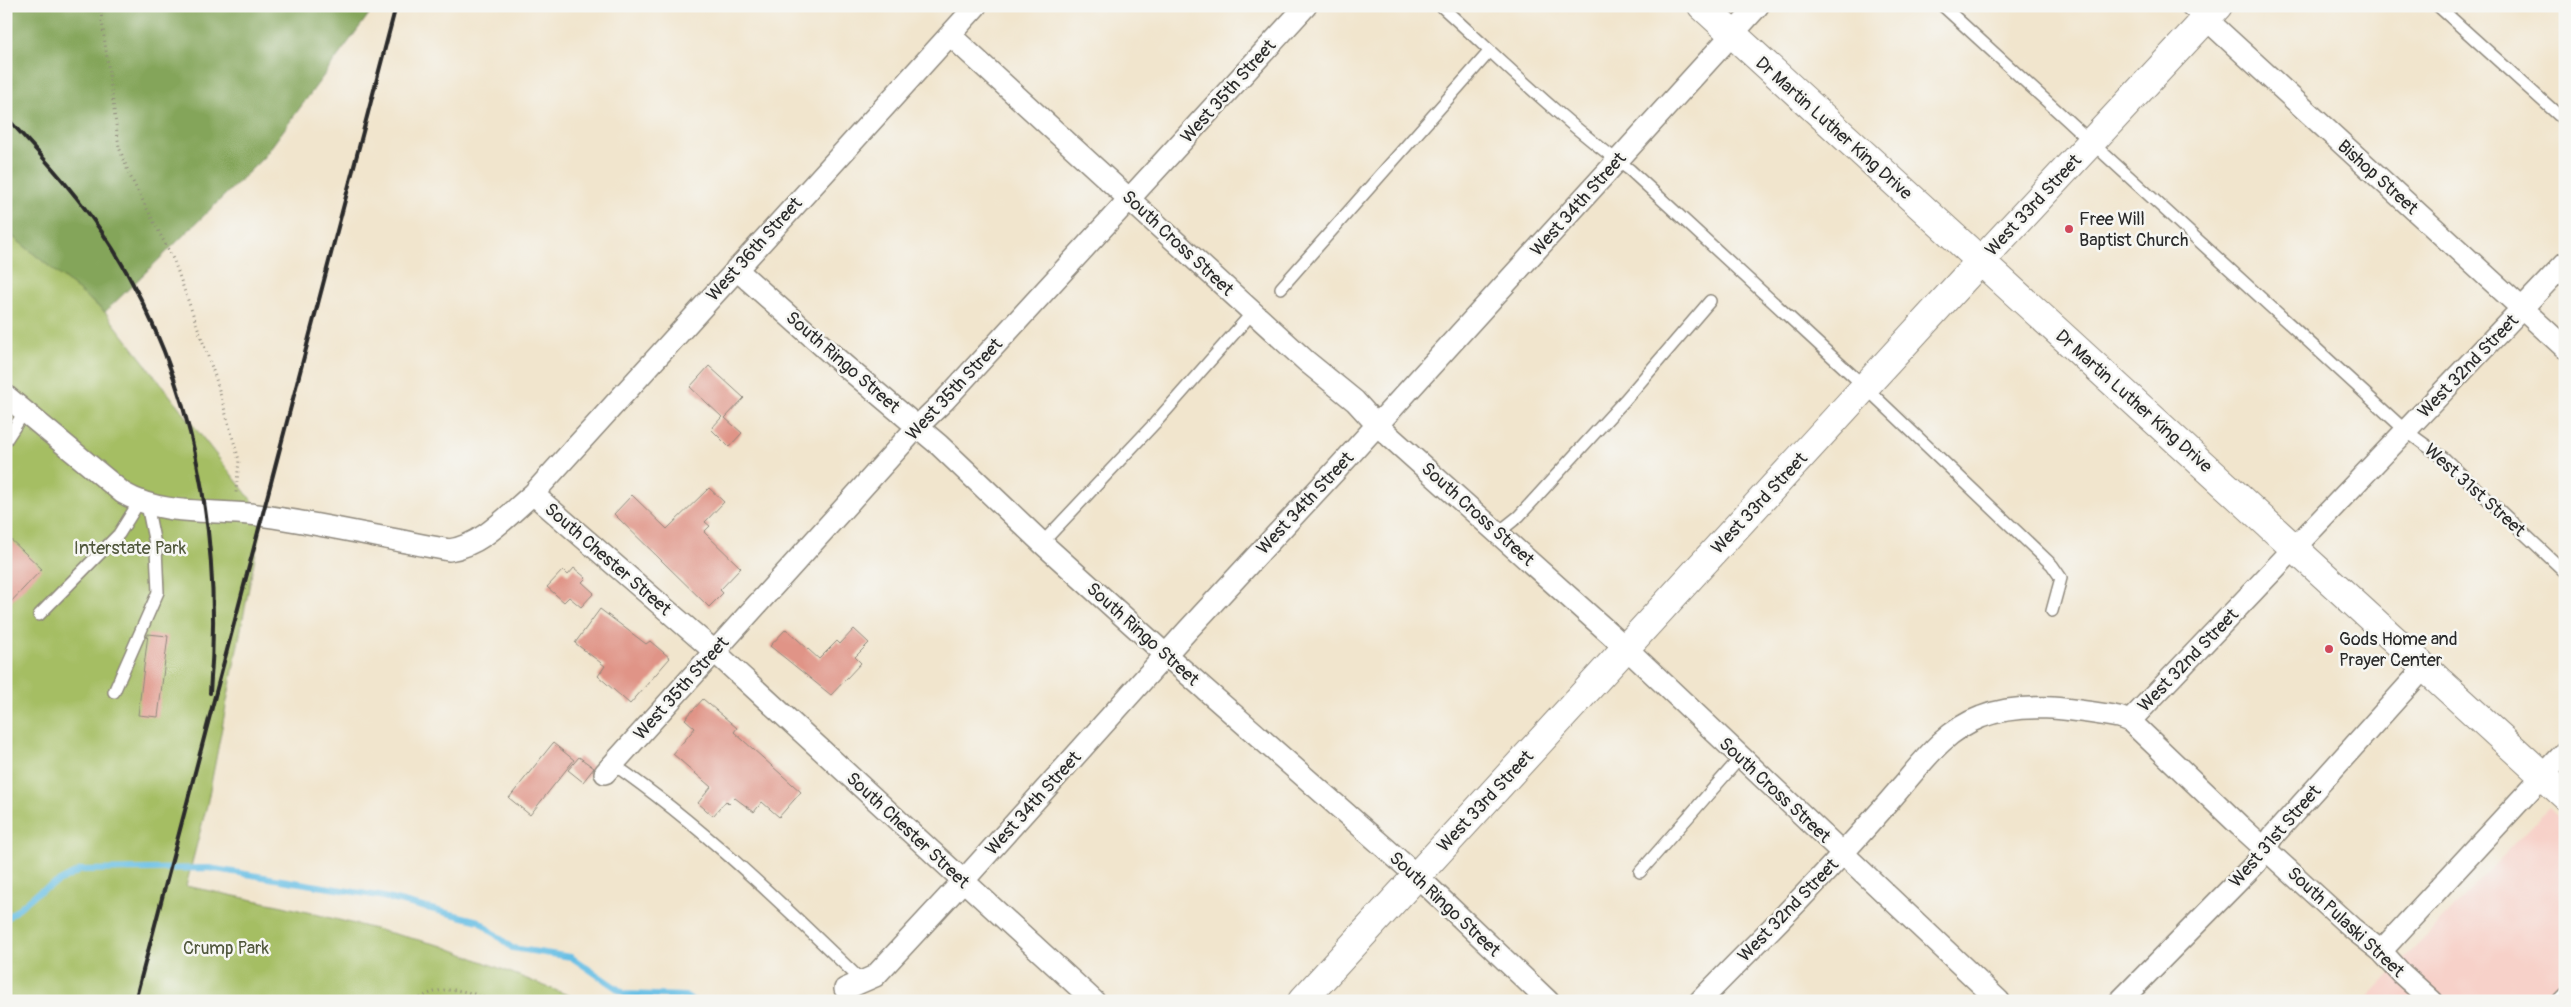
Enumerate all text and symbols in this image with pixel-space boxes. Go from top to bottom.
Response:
street label: West 35th Street [1176,34,1281,148]
street label: Dr Martin Luther King Drive [1750,52,1917,205]
street label: Bishop Street [2332,135,2423,220]
street label: West 34th Street [1526,147,1632,261]
street label: West 33rd Street [1980,149,2087,261]
street label: South Cross Street [1117,186,1239,302]
street label: West 36th Street [702,192,808,306]
place label: Free Will Baptist Church [2079,208,2188,252]
marker: Free Will Baptist Church [2063,223,2075,235]
street label: South Ringo Street [781,306,905,419]
street label: West 32nd Street [2413,309,2524,423]
street label: Dr Martin Luther King Drive [2050,325,2217,478]
street label: West 35th Street [901,333,1008,445]
street label: West 31st Street [2419,439,2531,542]
street label: West 34th Street [1252,447,1359,560]
street label: West 33rd Street [1706,447,1813,559]
street label: South Cross Street [1416,457,1540,572]
street label: South Chester Street [540,498,676,621]
park label: Interstate Park [74,537,187,560]
street label: South Ringo Street [1081,578,1204,692]
street label: West 32nd Street [2133,603,2244,717]
place label: Gods Home and Prayer Center [2339,628,2458,672]
street label: West 35th Street [629,631,734,745]
marker: Gods Home and Prayer Center [2323,643,2335,655]
street label: South Cross Street [1714,733,1836,849]
street label: West 33rd Street [1432,745,1539,857]
street label: West 34th Street [981,746,1087,860]
street label: South Chester Street [841,767,975,894]
street label: West 31st Street [2225,780,2327,892]
street label: South Ringo Street [1384,847,1506,962]
street label: West 32nd Street [1733,853,1844,967]
street label: South Pulaski Street [2282,862,2410,983]
park label: Crump Park [183,937,269,960]

